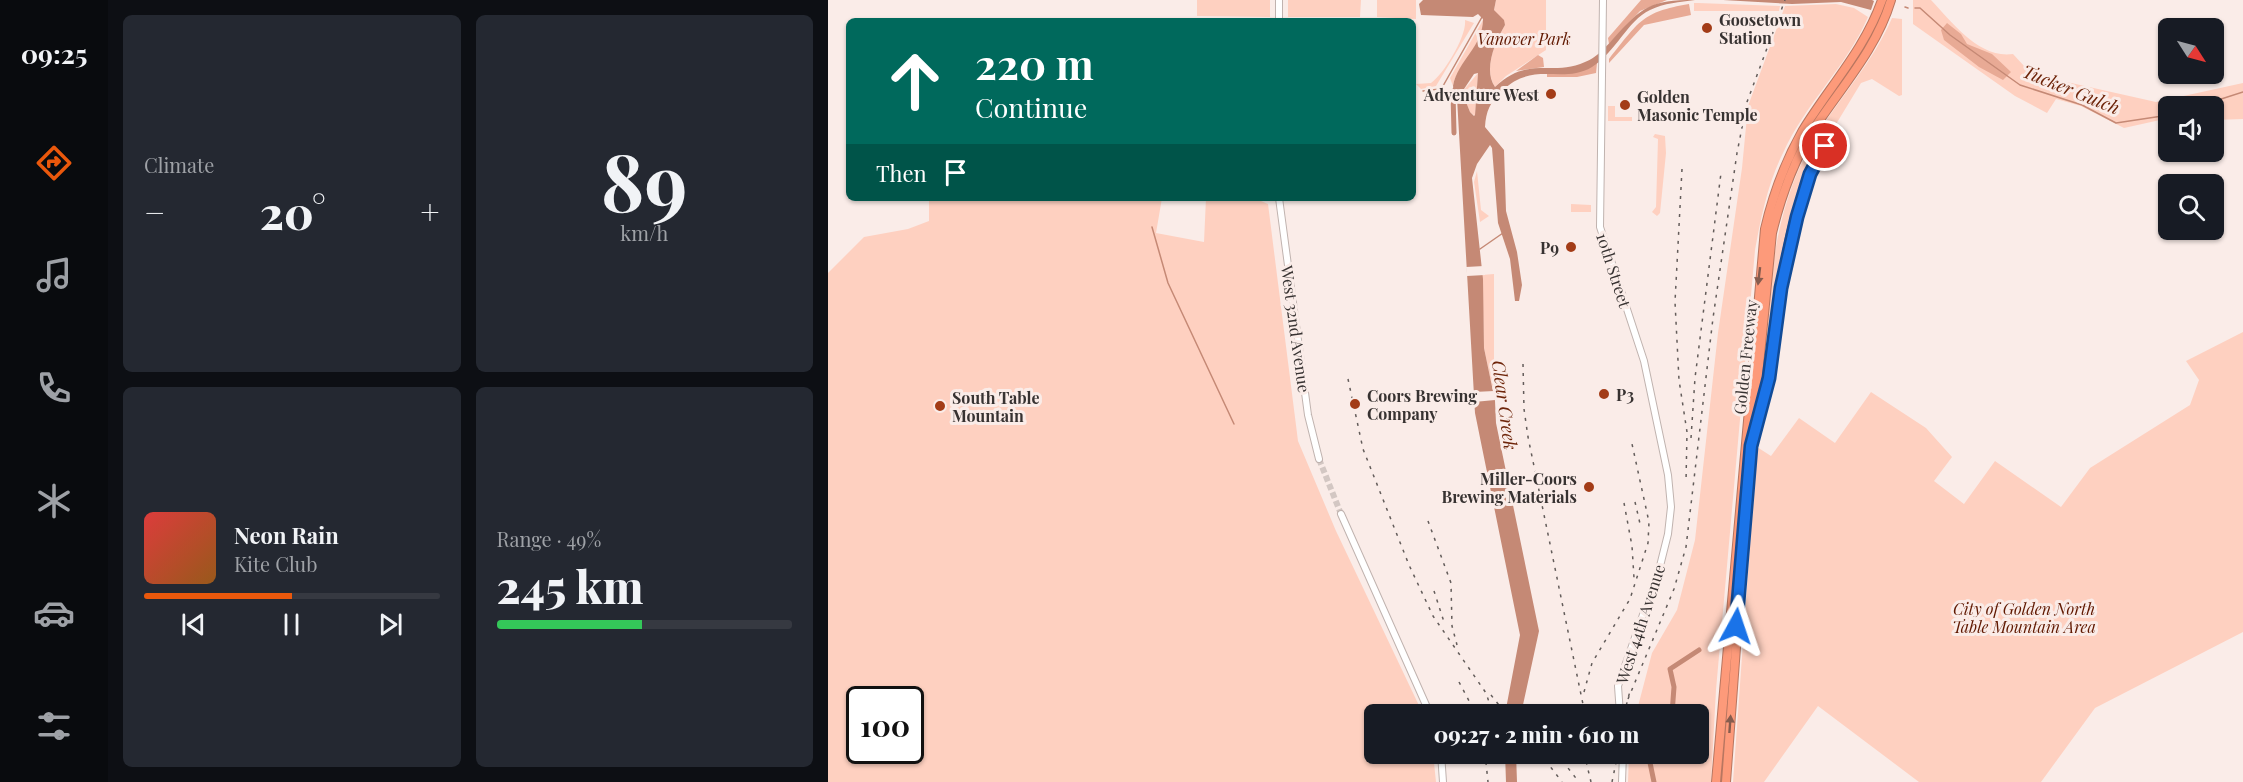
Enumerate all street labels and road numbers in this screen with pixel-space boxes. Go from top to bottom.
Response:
street label: 10th Street [1592,230,1636,310]
street label: West 32nd Avenue [1277,263,1315,394]
street label: Golden Freeway [1729,299,1761,415]
street label: West 44th Avenue [1610,561,1669,688]

